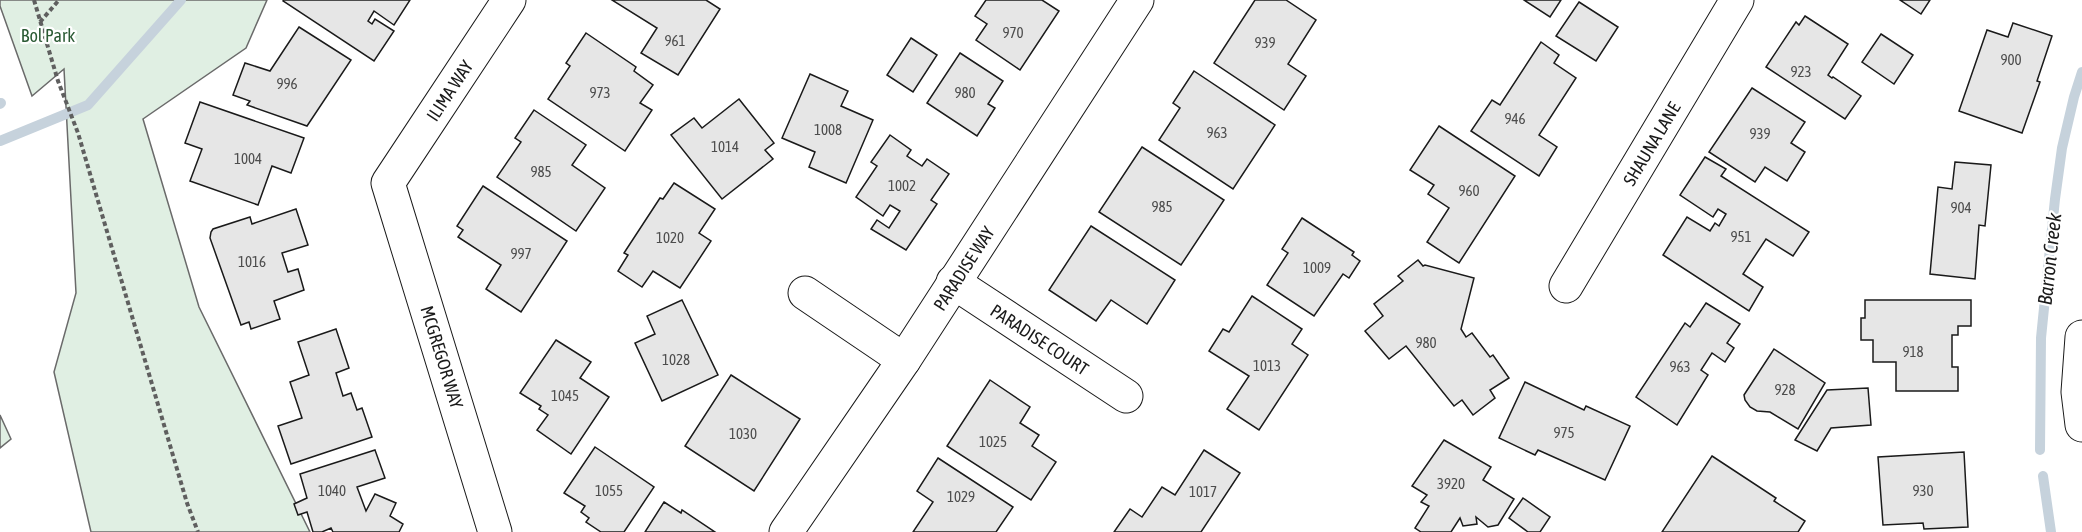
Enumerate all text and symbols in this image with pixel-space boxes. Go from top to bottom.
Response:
house number: 970 [1002,24,1024,41]
park label: Bol Park [21,25,75,46]
house number: 961 [664,32,686,49]
house number: 939 [1254,34,1276,51]
house number: 900 [2000,51,2022,68]
street label: ILIMA WAY [422,56,477,125]
house number: 923 [1790,63,1812,80]
house number: 996 [276,75,298,92]
house number: 973 [589,84,611,101]
house number: 980 [954,84,976,101]
street label: SHAUNA LANE [1618,98,1684,189]
house number: 946 [1504,110,1526,127]
house number: 1008 [814,121,842,138]
house number: 963 [1206,124,1228,141]
house number: 939 [1749,125,1771,142]
house number: 1014 [711,138,739,155]
house number: 1004 [234,150,262,167]
house number: 985 [530,163,552,180]
house number: 1002 [888,177,916,194]
house number: 960 [1458,182,1480,199]
house number: 985 [1151,198,1173,215]
house number: 904 [1950,199,1972,216]
water label: Barron Creek [2033,212,2065,306]
street label: PARADISE WAY [929,222,998,314]
house number: 951 [1730,228,1752,245]
house number: 1020 [656,229,684,246]
house number: 997 [510,245,532,262]
house number: 1016 [238,253,266,270]
house number: 1009 [1303,259,1331,276]
street label: PARADISE COURT [987,299,1093,379]
street label: MCGREGOR WAY [416,303,468,411]
house number: 980 [1415,334,1437,351]
house number: 918 [1902,343,1924,360]
house number: 1028 [662,351,690,368]
house number: 1013 [1253,357,1281,374]
house number: 963 [1669,358,1691,375]
house number: 928 [1774,381,1796,398]
house number: 1045 [551,387,579,404]
house number: 975 [1553,424,1575,441]
house number: 1030 [729,425,757,442]
house number: 1025 [979,433,1007,450]
house number: 3920 [1437,475,1465,492]
house number: 1040 [318,482,346,499]
house number: 1055 [595,482,623,499]
house number: 930 [1912,482,1934,499]
house number: 1017 [1189,483,1217,500]
house number: 1029 [947,488,975,505]

